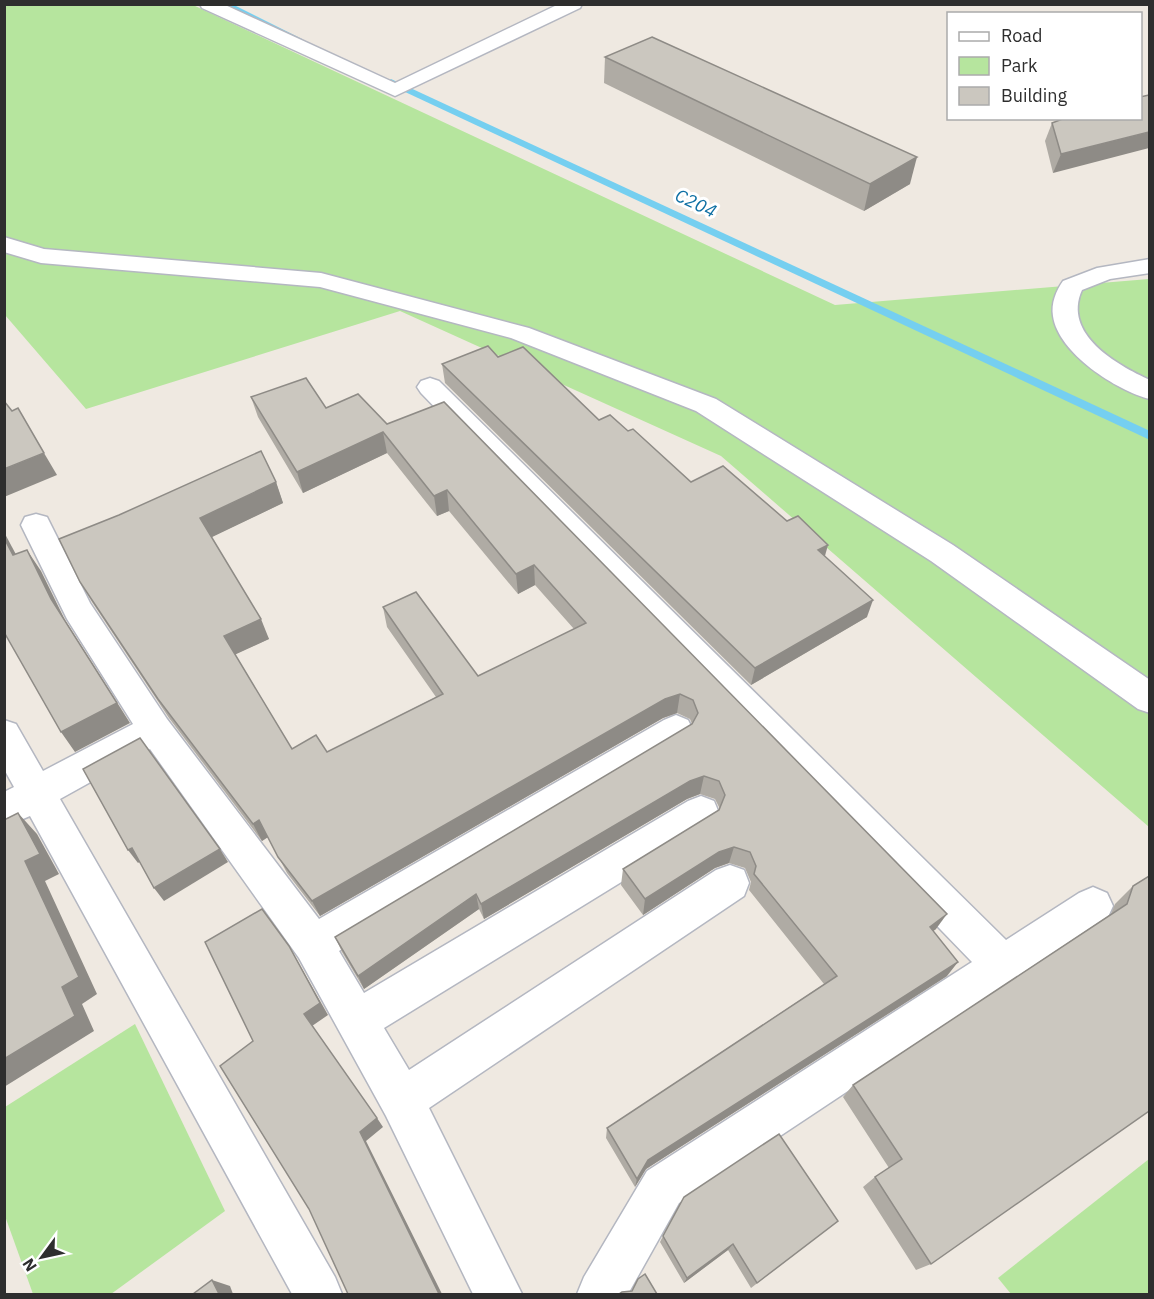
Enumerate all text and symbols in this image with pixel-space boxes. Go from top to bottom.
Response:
legend [947,12,1142,120]
text: Road [1001,24,1042,47]
text: Park [1001,54,1038,77]
text: Building [1001,84,1068,107]
water label: C204 [672,183,720,223]
north arrow [12,1227,72,1287]
text: N [18,1255,41,1275]

